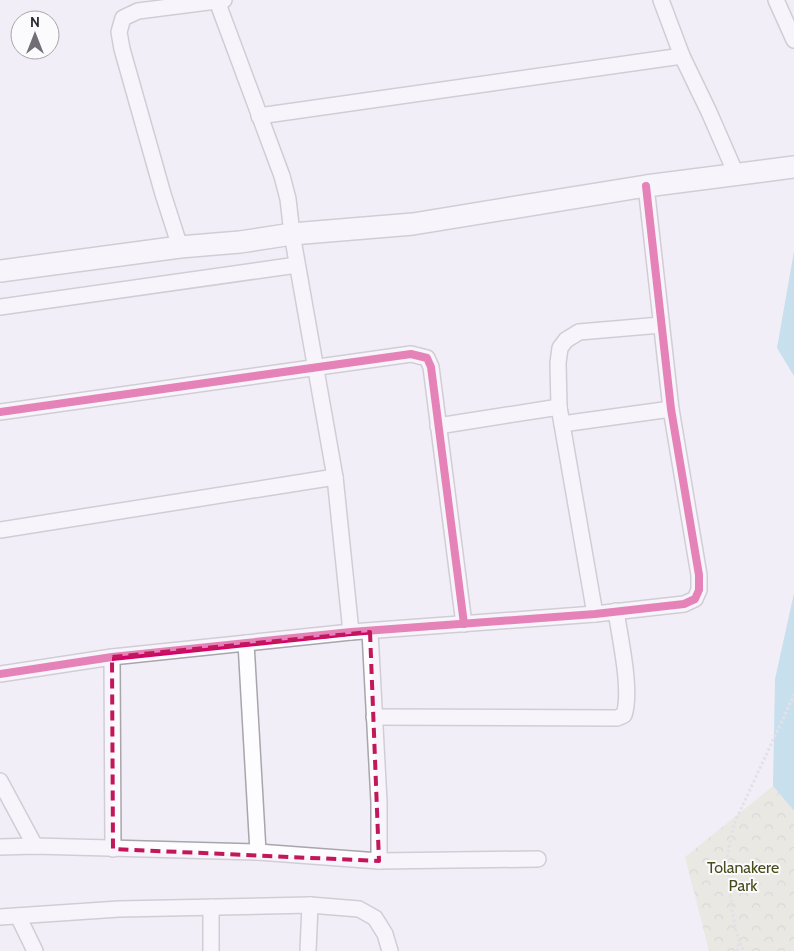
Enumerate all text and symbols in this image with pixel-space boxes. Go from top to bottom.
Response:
north arrow [10,10,60,60]
text: N [30,13,40,31]
park label: Tolanakere Park [707,858,779,895]

